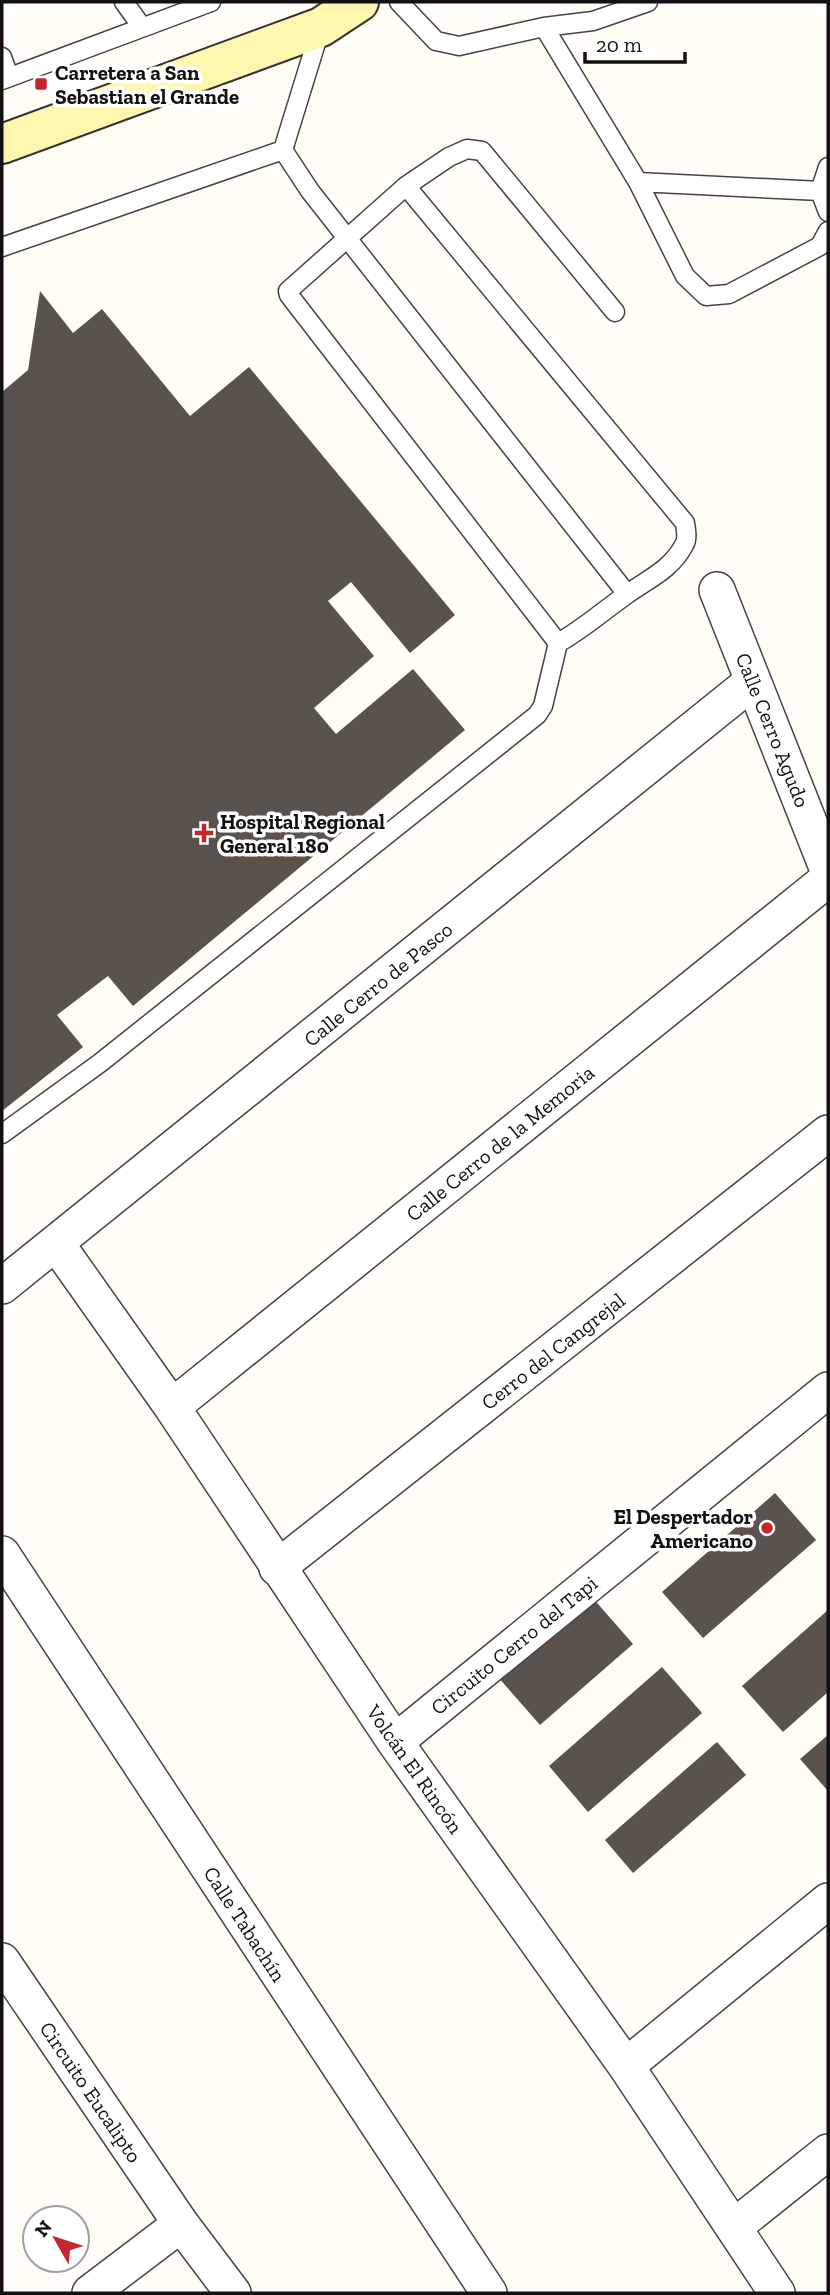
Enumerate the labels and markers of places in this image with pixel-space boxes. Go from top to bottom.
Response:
place label: Carretera a San Sebastian el Grande [55,60,239,109]
marker: Carretera a San Sebastian el Grande [33,76,49,92]
place label: Hospital Regional General 180 [220,809,385,858]
marker: Hospital Regional General 180 [194,823,214,843]
place label: El Despertador Americano [614,1504,753,1553]
marker: El Despertador Americano [759,1520,775,1536]

